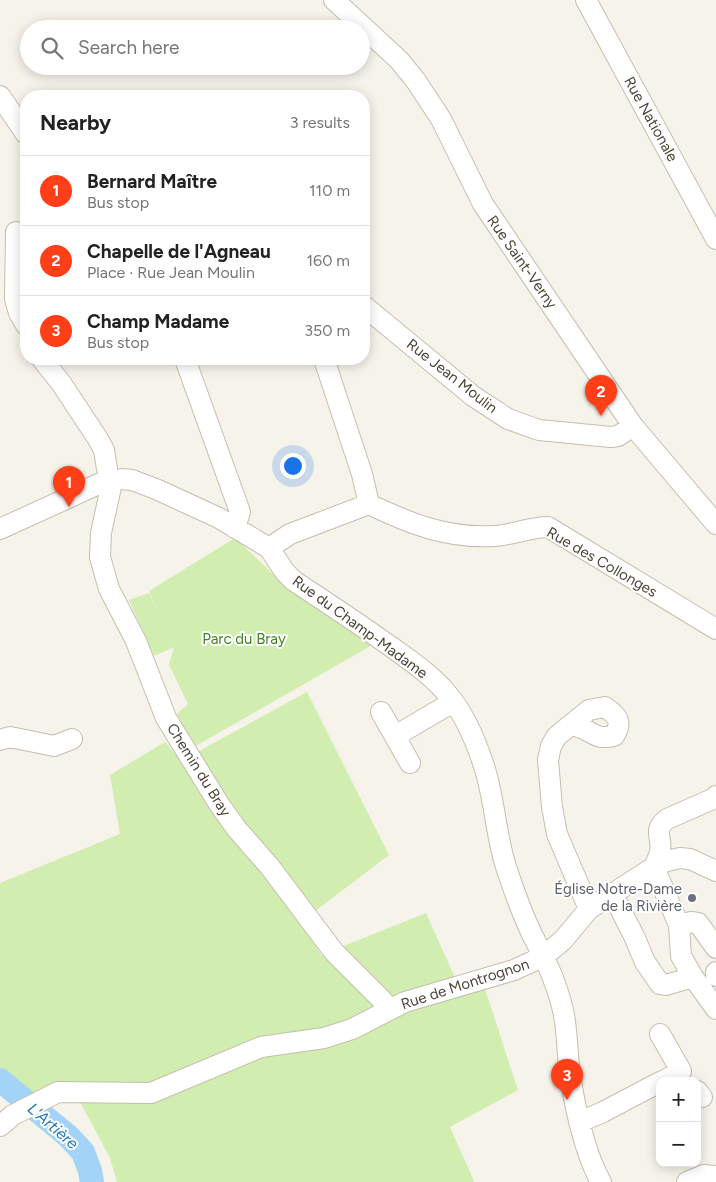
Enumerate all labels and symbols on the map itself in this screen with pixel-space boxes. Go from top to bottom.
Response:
street label: Rue Nationale [620,73,682,165]
street label: Rue Saint-Verny [483,212,561,312]
street label: Rue Jean Moulin [403,335,501,417]
pin: 2 [585,375,617,416]
your location [280,453,306,479]
pin: 1 [53,466,85,507]
street label: Rue des Collonges [544,523,660,601]
street label: Rue du Champ-Madame [289,572,431,682]
park label: Parc du Bray [202,630,286,648]
street label: Chemin du Bray [163,720,235,820]
place label: Église Notre-Dame de la Rivière [554,880,682,915]
marker: Église Notre-Dame de la Rivière [686,892,698,904]
street label: Rue de Montrognon [399,955,531,1013]
pin: 3 [551,1059,583,1100]
water label: L'Artière [24,1099,82,1153]

